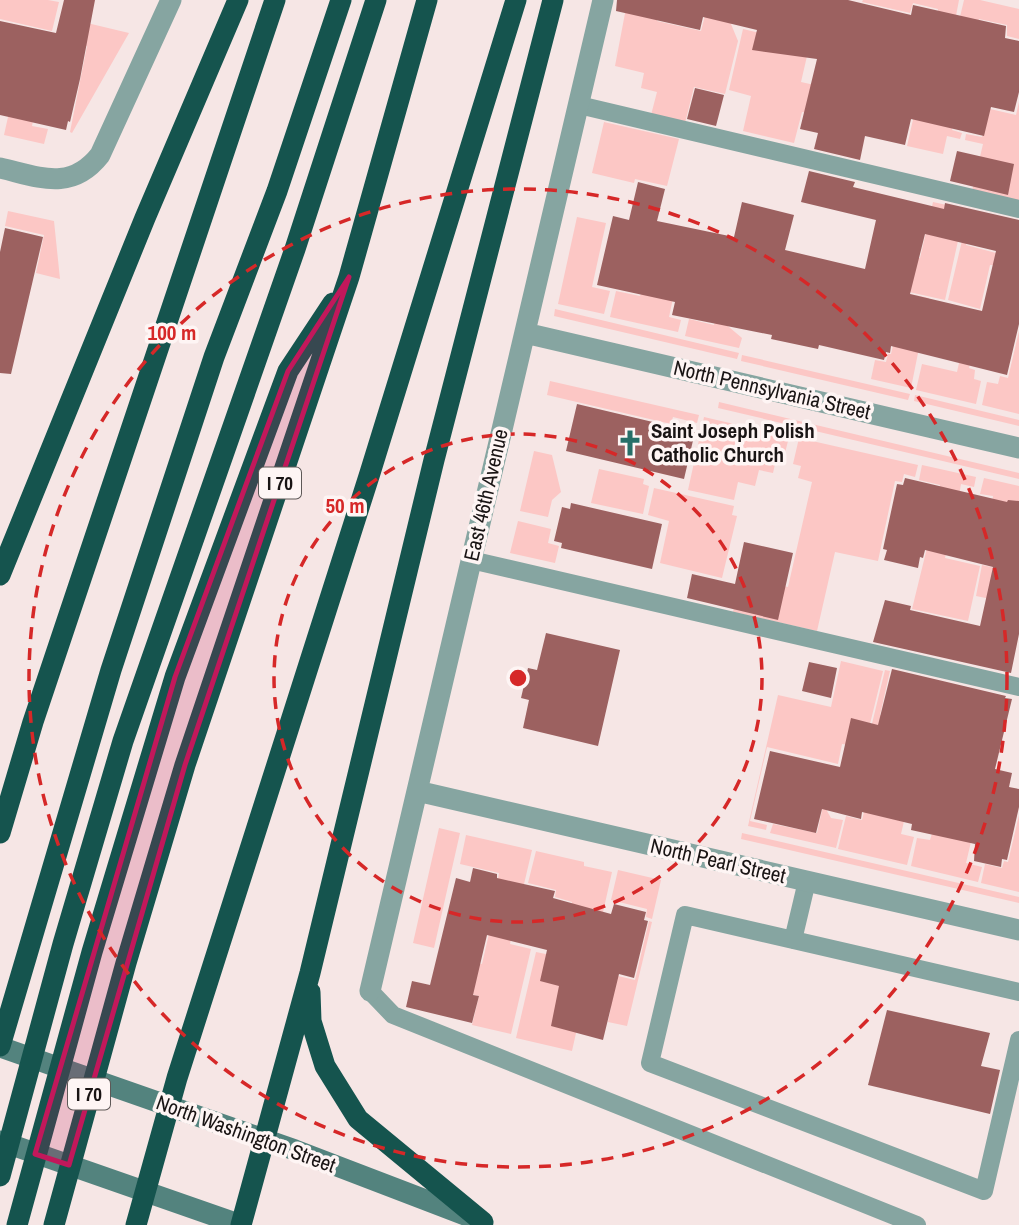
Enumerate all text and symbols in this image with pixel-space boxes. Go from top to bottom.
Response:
text: 100 m [148,318,196,347]
street label: North Pennsylvania Street [671,353,874,426]
place label: Saint Joseph Polish Catholic Church [651,416,815,469]
street label: East 46th Avenue [456,426,515,564]
church icon: Saint Joseph Polish Catholic Church [615,428,645,458]
road number: I 70 [259,468,301,498]
text: 50 m [325,491,365,520]
centre of rings [506,666,530,690]
street label: North Pearl Street [648,831,789,890]
road number: I 70 [68,1078,110,1110]
street label: North Washington Street [152,1088,340,1180]

